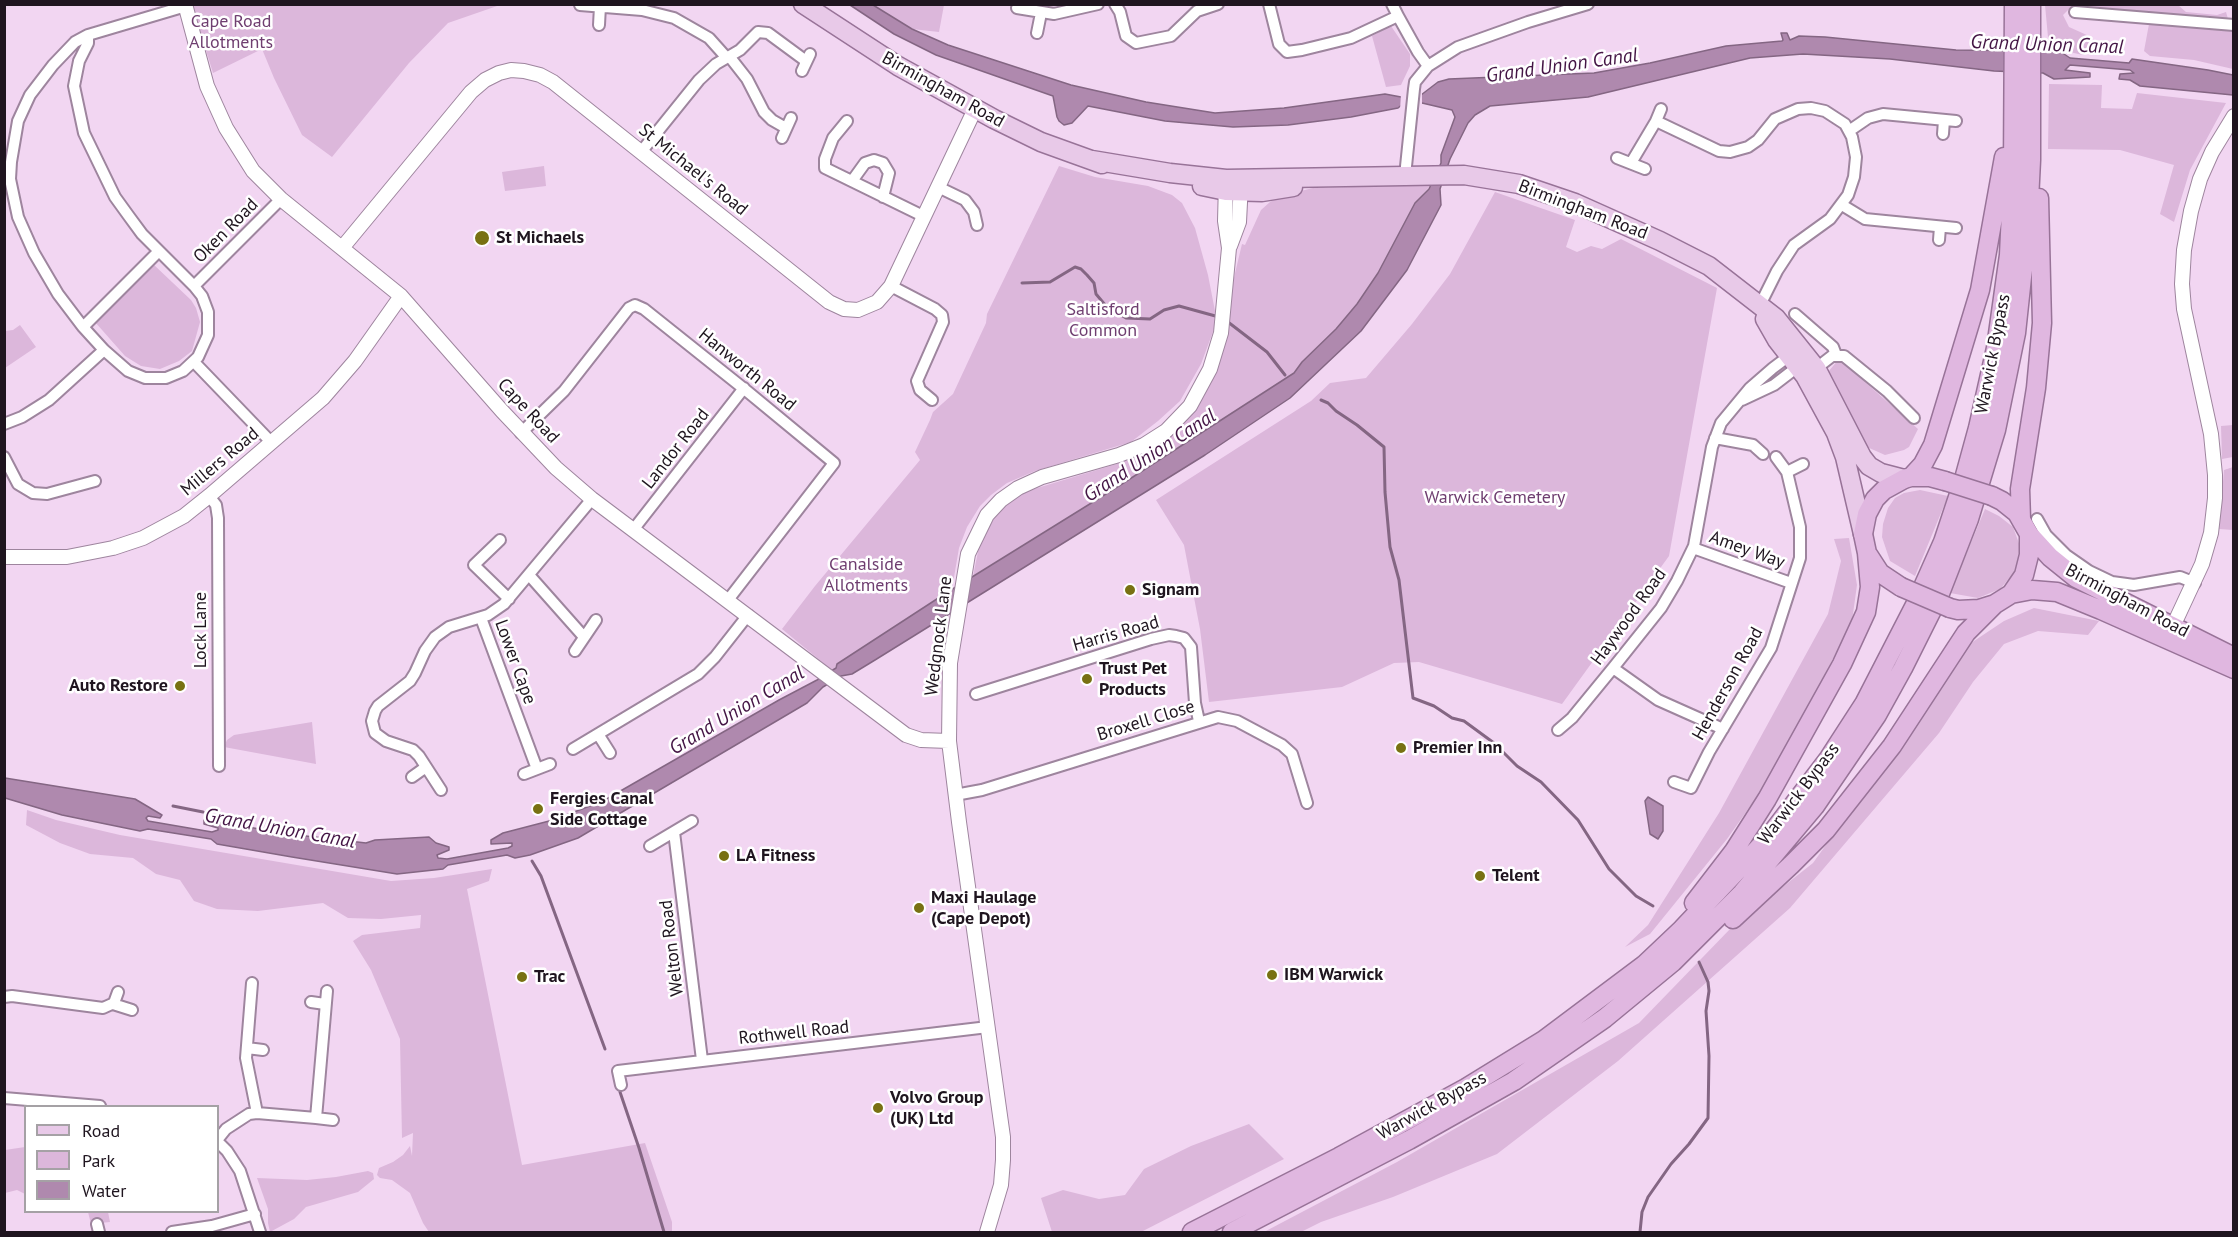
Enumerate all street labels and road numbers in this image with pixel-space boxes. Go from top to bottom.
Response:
street label: Birmingham Road [878,47,1008,133]
street label: St Michael's Road [634,119,752,221]
street label: Birmingham Road [1515,175,1651,245]
street label: Oken Road [189,194,263,268]
street label: Warwick Bypass [1971,292,2015,416]
street label: Hanworth Road [694,324,800,416]
street label: Cape Road [493,374,563,448]
street label: Landor Road [638,404,714,494]
street label: Millers Road [177,423,263,501]
street label: Amey Way [1706,526,1788,574]
street label: Birmingham Road [2062,559,2192,643]
street label: Haywood Road [1587,564,1671,670]
street label: Wedgnock Lane [921,575,957,697]
street label: Lock Lane [190,592,212,668]
street label: Harris Road [1070,611,1162,657]
street label: Lower Cape [490,617,540,707]
street label: Henderson Road [1688,624,1768,744]
street label: Broxell Close [1095,696,1197,746]
street label: Warwick Bypass [1754,739,1844,849]
street label: Welton Road [655,899,689,997]
street label: Rothwell Road [738,1016,850,1050]
street label: Warwick Bypass [1374,1067,1490,1145]

